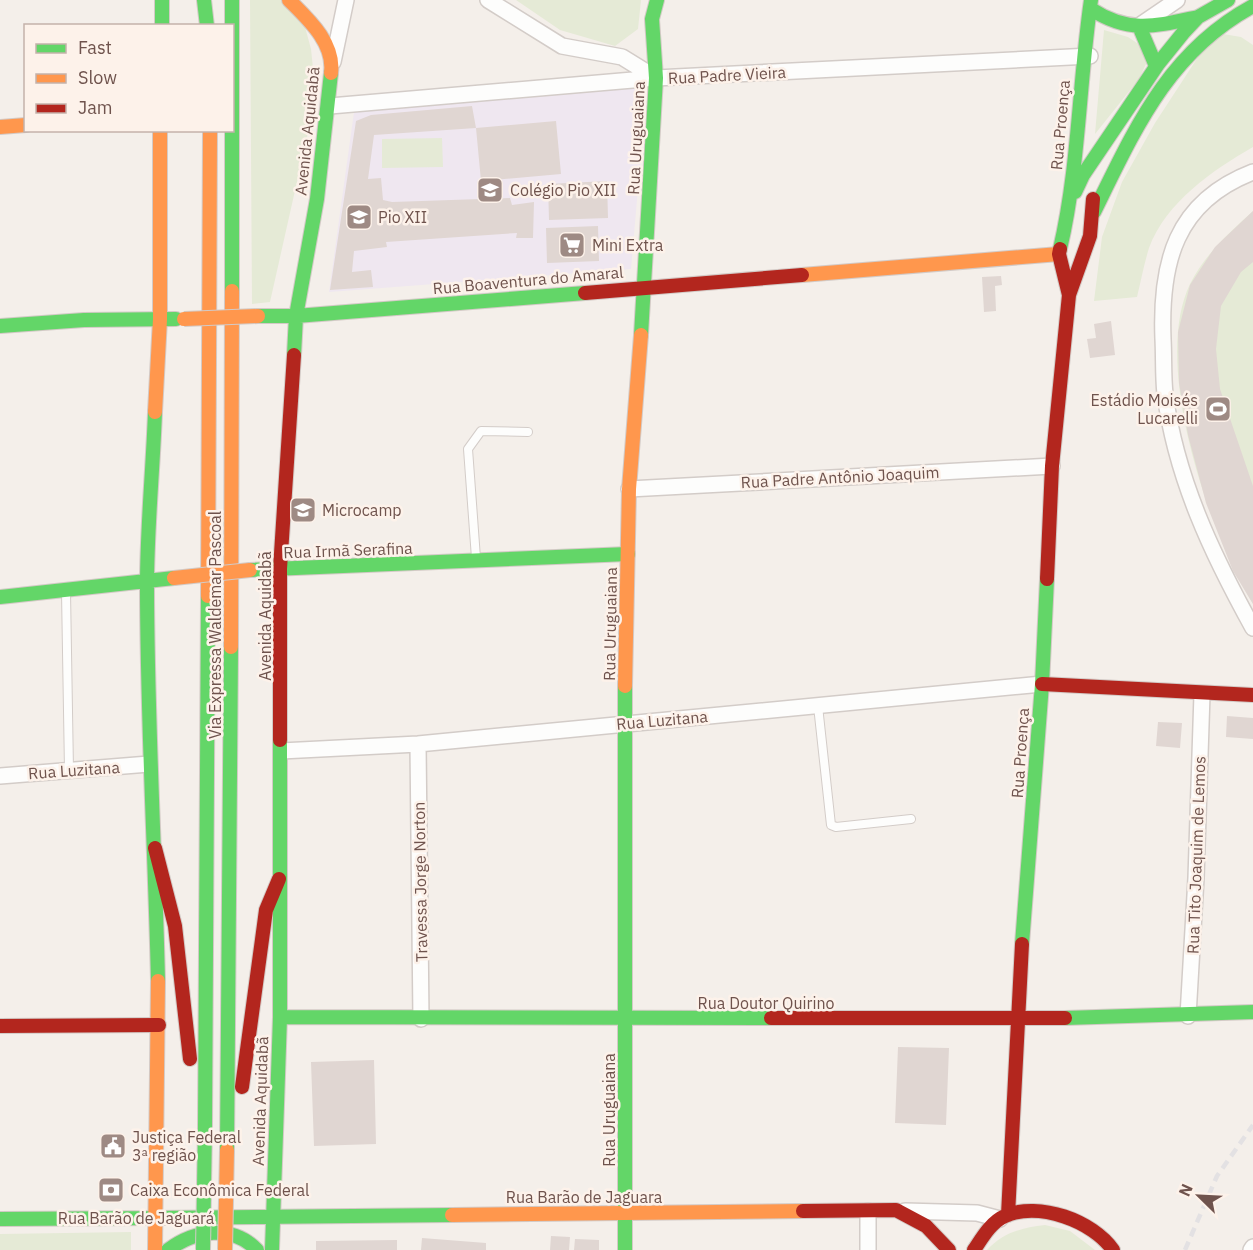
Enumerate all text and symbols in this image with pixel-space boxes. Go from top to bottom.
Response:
legend [24,24,234,132]
text: Fast [78,36,112,59]
street label: Rua Padre Vieira [667,62,787,88]
street label: Avenida Aquidabã [290,65,324,196]
text: Slow [78,66,117,89]
street label: Rua Proença [1046,79,1074,171]
street label: Rua Uruguaiana [623,80,649,195]
text: Jam [78,96,113,119]
school or university icon: Colégio Pio XII [475,175,505,205]
place label: Colégio Pio XII [510,180,616,200]
school or university icon: Pio XII [344,202,374,232]
place label: Pio XII [378,207,427,227]
supermarket icon: Mini Extra [557,230,587,260]
place label: Mini Extra [592,235,664,255]
street label: Rua Boaventura do Amaral [432,262,624,298]
place label: Estádio Moisés Lucarelli [1090,390,1198,428]
sports icon: Estádio Moisés Lucarelli [1203,394,1233,424]
street label: Rua Padre Antônio Joaquim [740,462,940,492]
school or university icon: Microcamp [288,495,318,525]
place label: Microcamp [322,500,402,520]
street label: Via Expressa Waldemar Pascoal [205,511,225,739]
street label: Rua Irmã Serafina [283,538,413,562]
street label: Avenida Aquidabã [255,551,275,681]
street label: Rua Uruguaiana [599,567,621,681]
street label: Rua Luzitana [615,706,709,734]
street label: Rua Proença [1007,707,1033,799]
street label: Rua Tito Joaquim de Lemos [1183,756,1209,954]
street label: Rua Luzitana [28,757,121,783]
street label: Travessa Jorge Norton [409,802,431,962]
street label: Rua Doutor Quirino [698,993,834,1013]
street label: Avenida Aquidabã [248,1036,272,1166]
street label: Rua Uruguaiana [599,1053,619,1167]
place label: Justiça Federal 3ª região [132,1127,241,1165]
public building icon: Justiça Federal 3ª região [98,1131,128,1161]
north arrow [1169,1166,1229,1226]
bank icon: Caixa Econômica Federal [96,1175,126,1205]
place label: Caixa Econômica Federal [130,1180,309,1200]
text: N [1174,1181,1197,1199]
street label: Rua Barão de Jaguara [506,1187,663,1207]
street label: Rua Barão de Jaguará [58,1208,215,1228]

